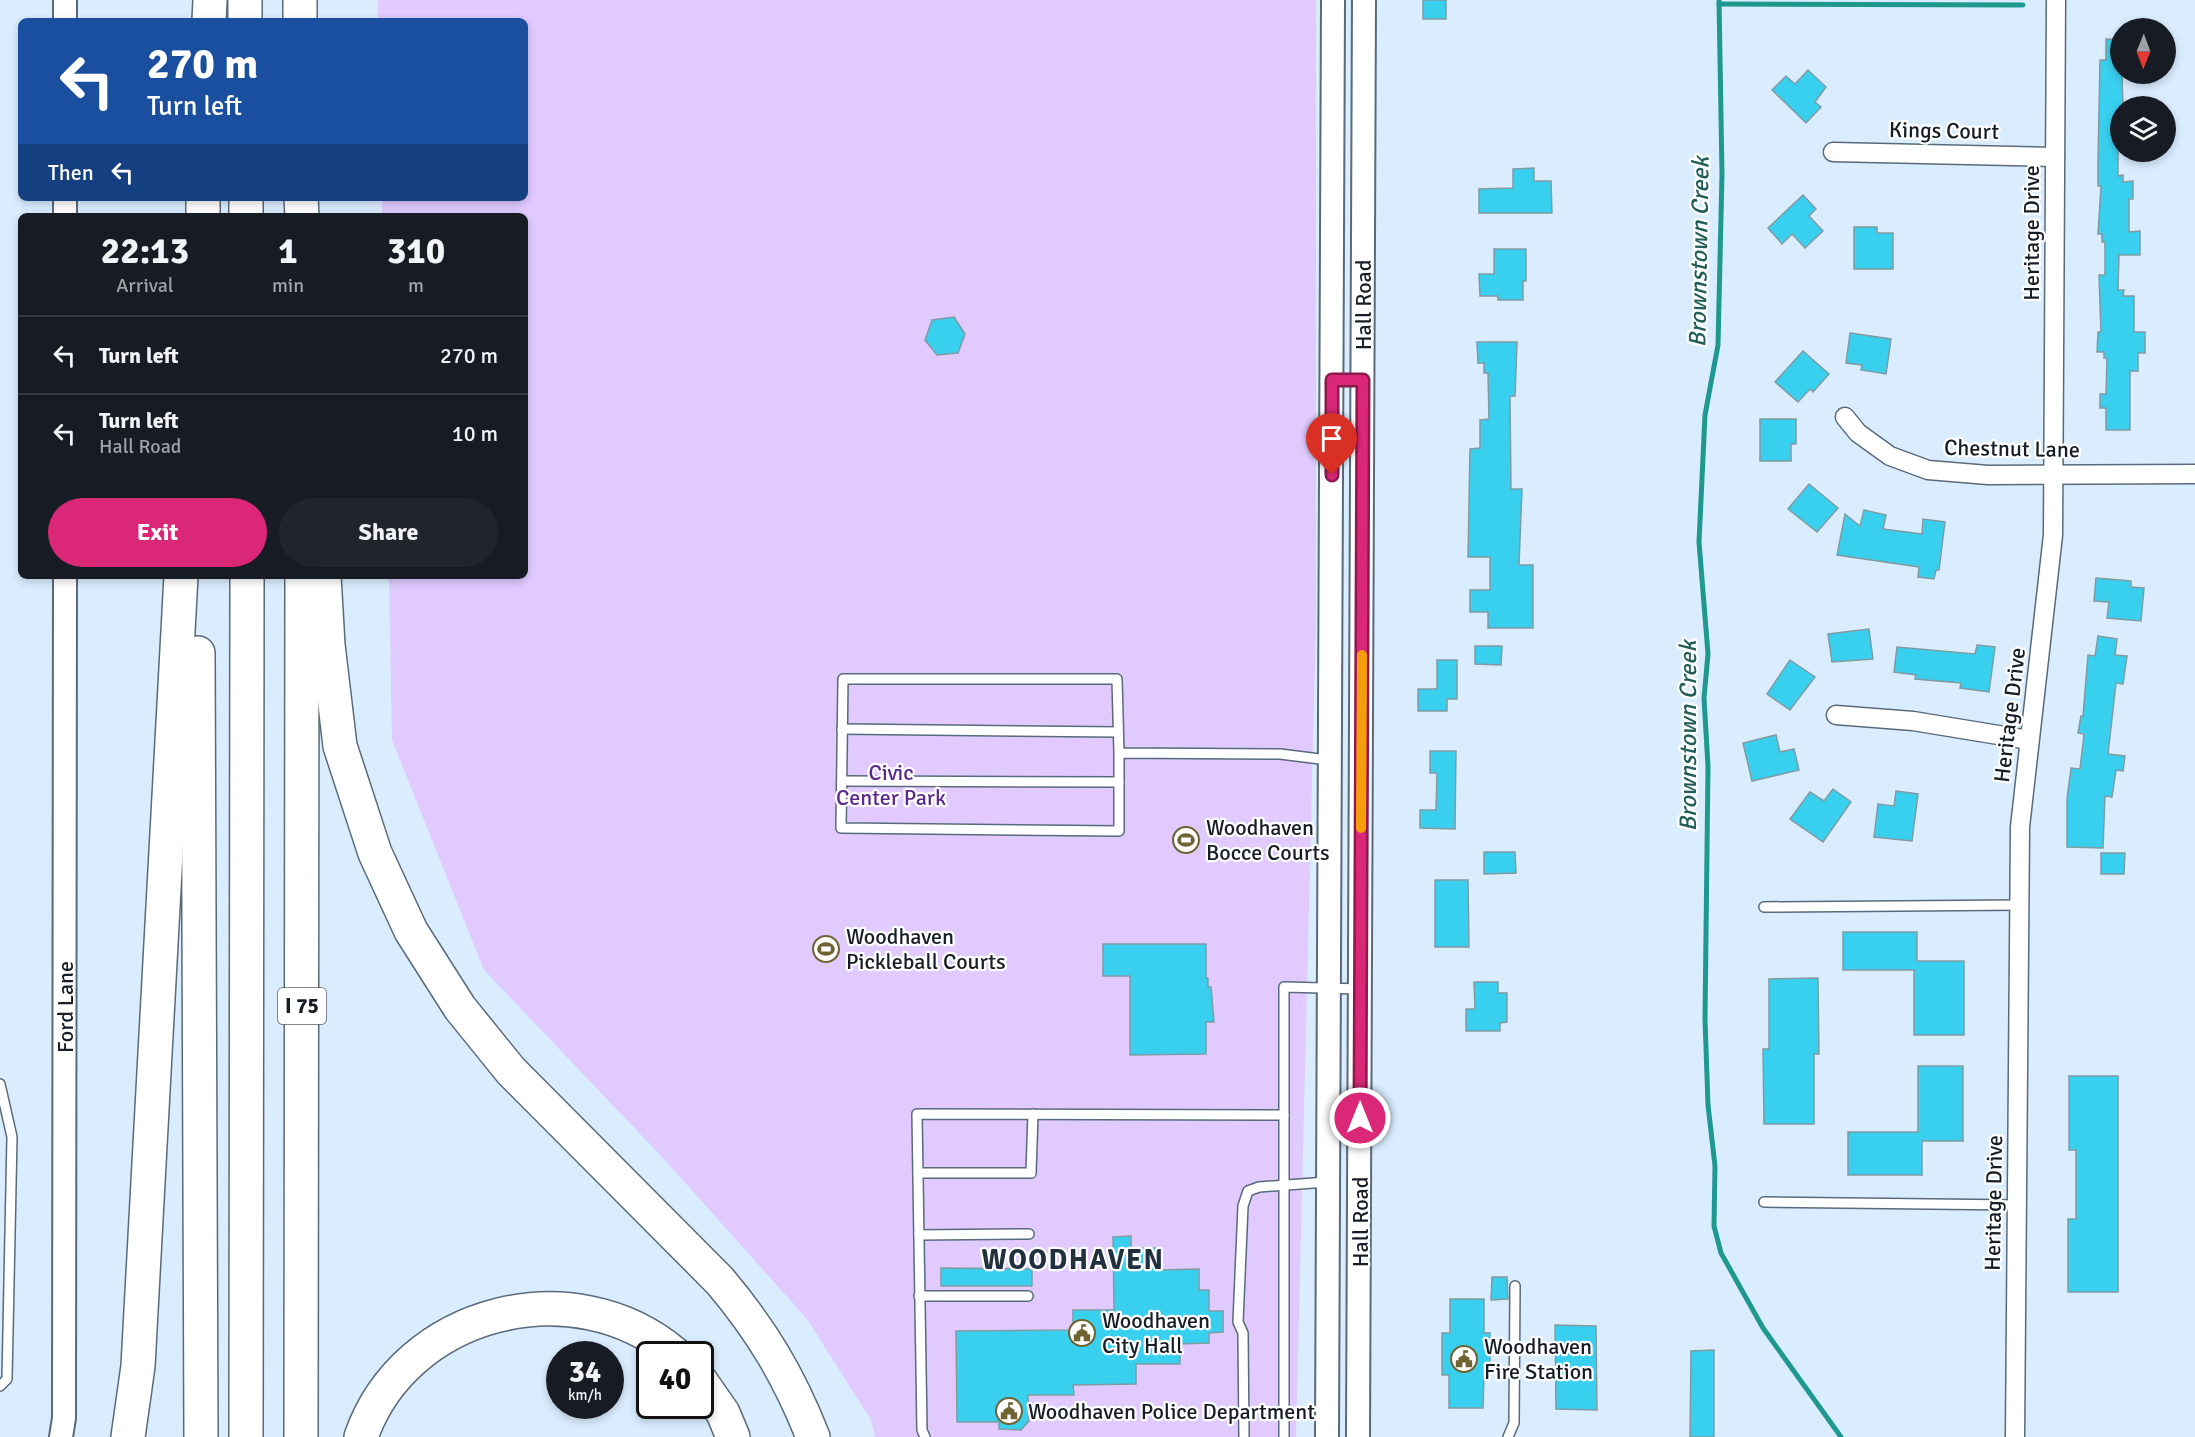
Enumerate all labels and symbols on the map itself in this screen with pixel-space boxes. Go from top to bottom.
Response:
north arrow [2110,18,2176,84]
street label: Kings Court [1889,116,2000,145]
water label: Brownstown Creek [1682,154,1716,348]
street label: Heritage Drive [2018,165,2045,301]
street label: Hall Road [1350,260,1377,350]
pin [1306,413,1357,475]
street label: Chestnut Lane [1944,434,2080,463]
water label: Brownstown Creek [1673,639,1703,831]
street label: Heritage Drive [1988,646,2031,784]
park label: Civic Center Park [836,759,946,811]
place label: Woodhaven Bocce Courts [1206,814,1330,866]
sports icon: Woodhaven Bocce Courts [1171,825,1201,855]
place label: Woodhaven Pickleball Courts [846,923,1006,975]
sports icon: Woodhaven Pickleball Courts [811,934,841,964]
street label: Ford Lane [52,961,79,1053]
road number: I 75 [278,988,326,1024]
position arrow [1328,1086,1392,1150]
street label: Heritage Drive [1979,1135,2008,1271]
street label: Hall Road [1347,1177,1374,1267]
district label: WOODHAVEN [982,1243,1164,1277]
place label: Woodhaven City Hall [1102,1307,1210,1359]
public building icon: Woodhaven City Hall [1067,1318,1097,1348]
place label: Woodhaven Fire Station [1484,1333,1593,1385]
speed limit sign: 40 [636,1341,714,1419]
public building icon: Woodhaven Fire Station [1449,1344,1479,1374]
public building icon: Woodhaven Police Department [994,1396,1024,1426]
place label: Woodhaven Police Department [1028,1398,1315,1425]

